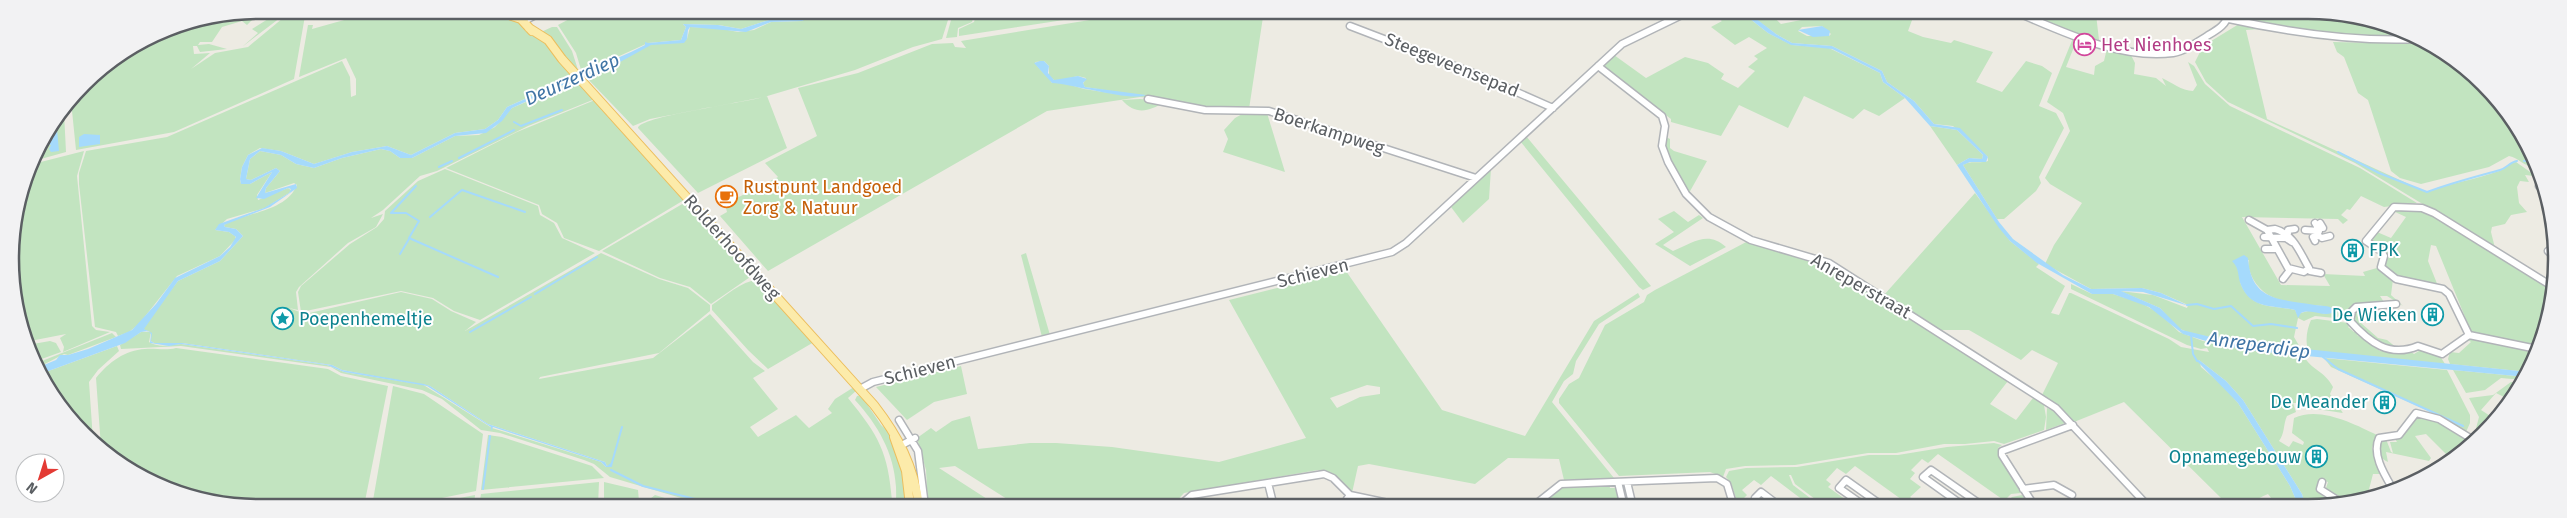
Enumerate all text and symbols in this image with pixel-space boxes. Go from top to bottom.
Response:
street label: Steegeveensepad [1382,28,1522,102]
hotel icon: Het Nienhoes [2073,33,2097,57]
place label: Het Nienhoes [2101,34,2211,56]
water label: Deurzerdiep [521,48,623,110]
street label: Boerkampweg [1271,103,1388,159]
place label: Rustpunt Landgoed Zorg & Natuur [743,176,902,219]
cafe icon: Rustpunt Landgoed Zorg & Natuur [715,185,739,209]
street label: Rolderhoofdweg [679,190,785,305]
building icon: FPK [2341,238,2365,262]
place label: FPK [2369,239,2399,261]
street label: Anreperstraat [1807,249,1915,324]
street label: Schieven [1275,254,1351,292]
building icon: De Wieken [2421,303,2445,327]
place label: De Wieken [2332,304,2417,326]
place icon: Poepenhemeltje [271,307,295,331]
place label: Poepenhemeltje [299,308,433,330]
water label: Anreperdiep [2205,326,2312,364]
street label: Schieven [882,351,958,389]
building icon: De Meander [2372,390,2396,414]
place label: De Meander [2270,391,2368,413]
building icon: Opnamegebouw [2305,445,2329,469]
place label: Opnamegebouw [2169,446,2301,468]
north arrow [15,453,65,503]
text: N [23,478,41,497]

